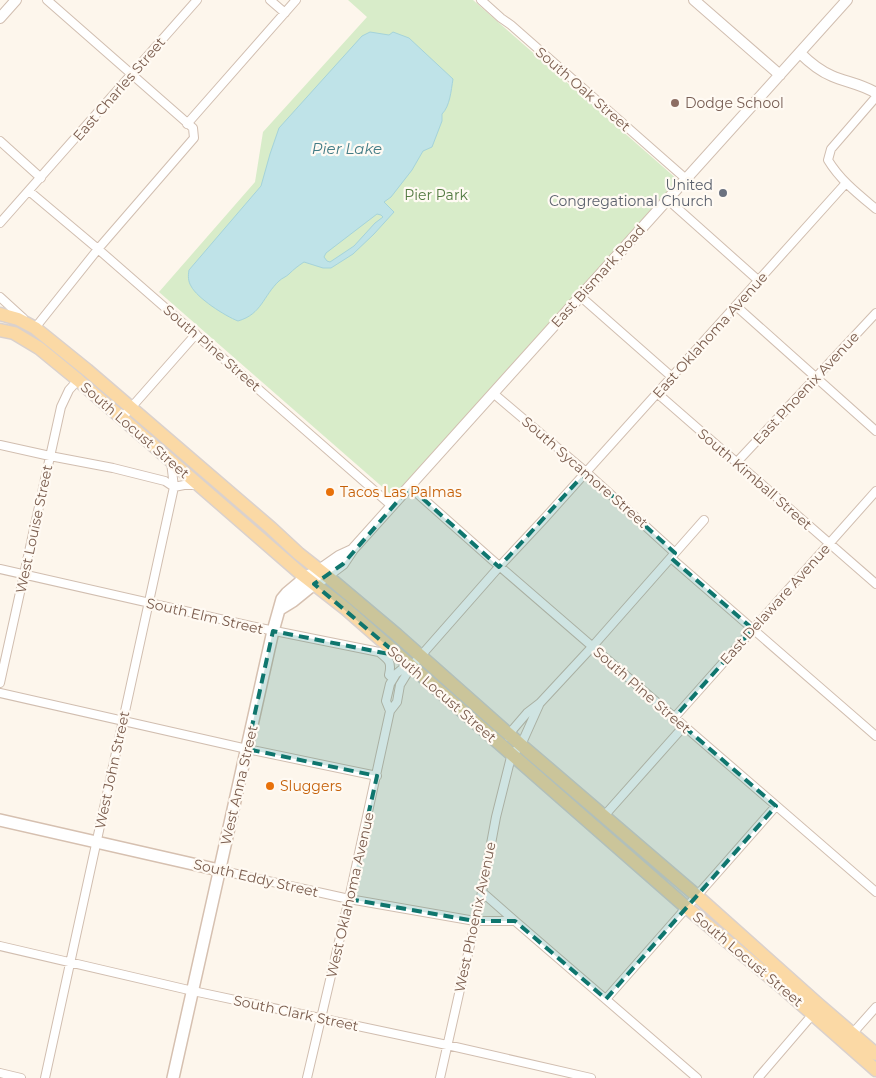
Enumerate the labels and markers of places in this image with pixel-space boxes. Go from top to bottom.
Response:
place label: Dodge School [685,94,784,112]
marker: Dodge School [669,97,681,109]
place label: United Congregational Church [549,176,713,210]
marker: United Congregational Church [717,187,729,199]
place label: Tacos Las Palmas [340,483,462,501]
marker: Tacos Las Palmas [324,486,336,498]
place label: Sluggers [280,777,342,795]
marker: Sluggers [264,780,276,792]

